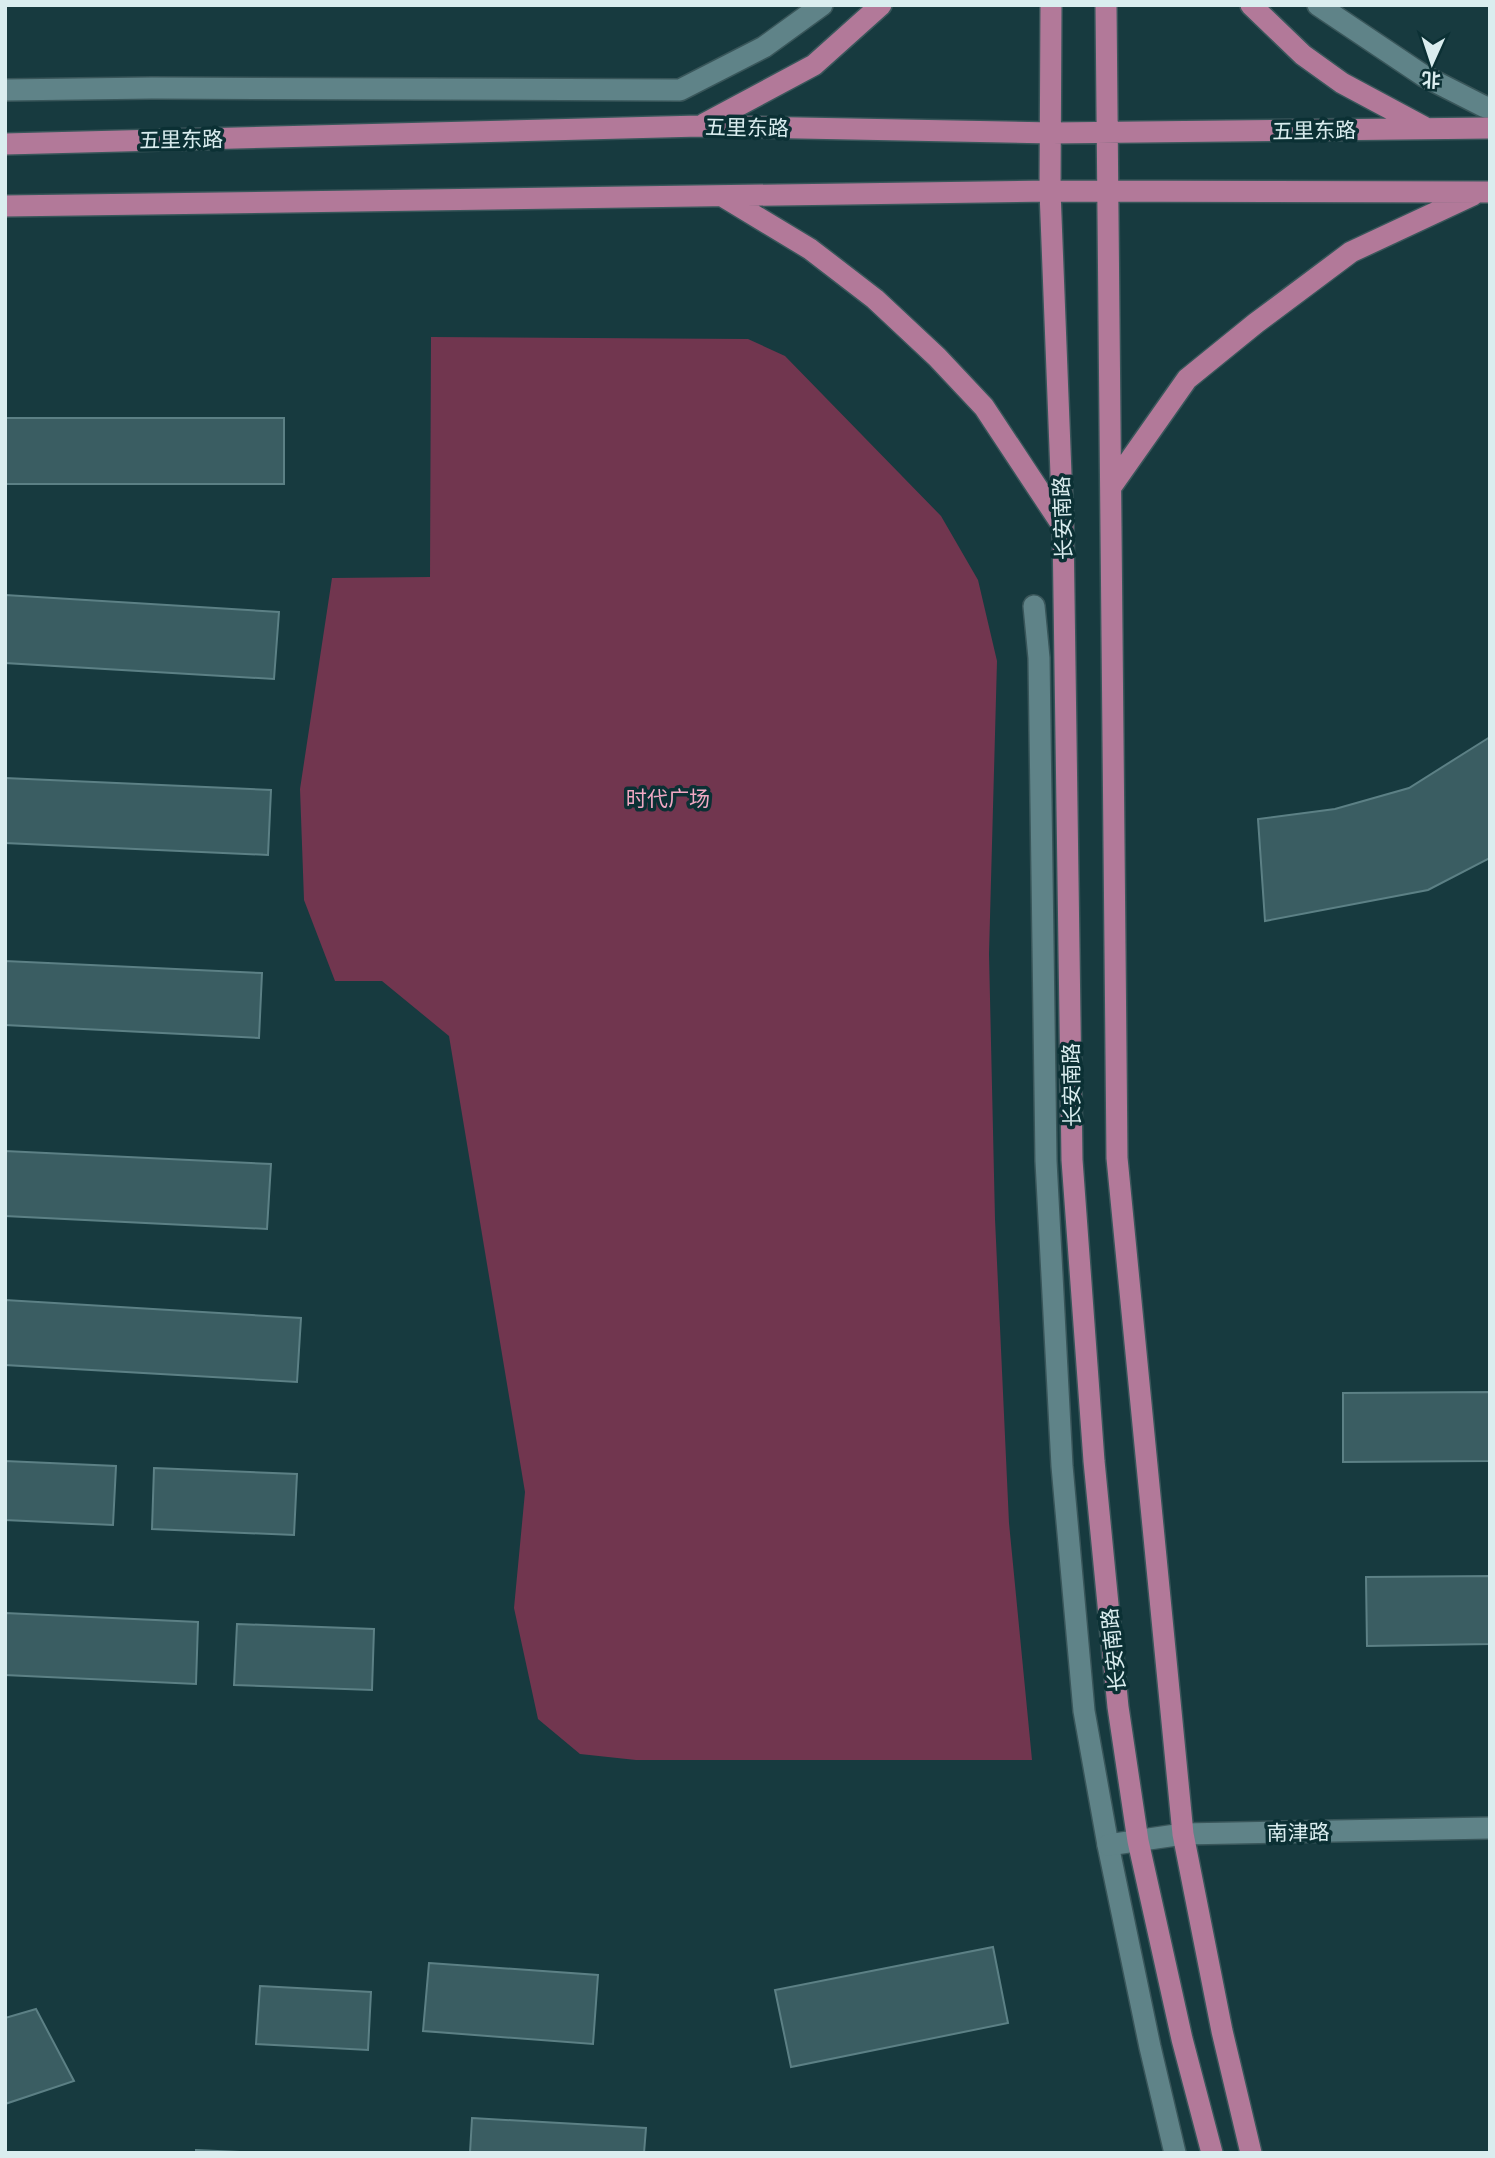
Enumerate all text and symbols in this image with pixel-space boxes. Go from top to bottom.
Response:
north arrow [1397,28,1467,98]
text: 北 [1421,67,1441,92]
street label: 五里东路 [705,113,789,141]
street label: 五里东路 [1272,116,1356,144]
street label: 五里东路 [139,125,223,153]
street label: 长安南路 [1048,476,1076,560]
park label: 时代广场 [626,785,710,811]
street label: 长安南路 [1057,1043,1085,1127]
street label: 长安南路 [1096,1607,1130,1693]
street label: 南津路 [1266,1818,1330,1846]

